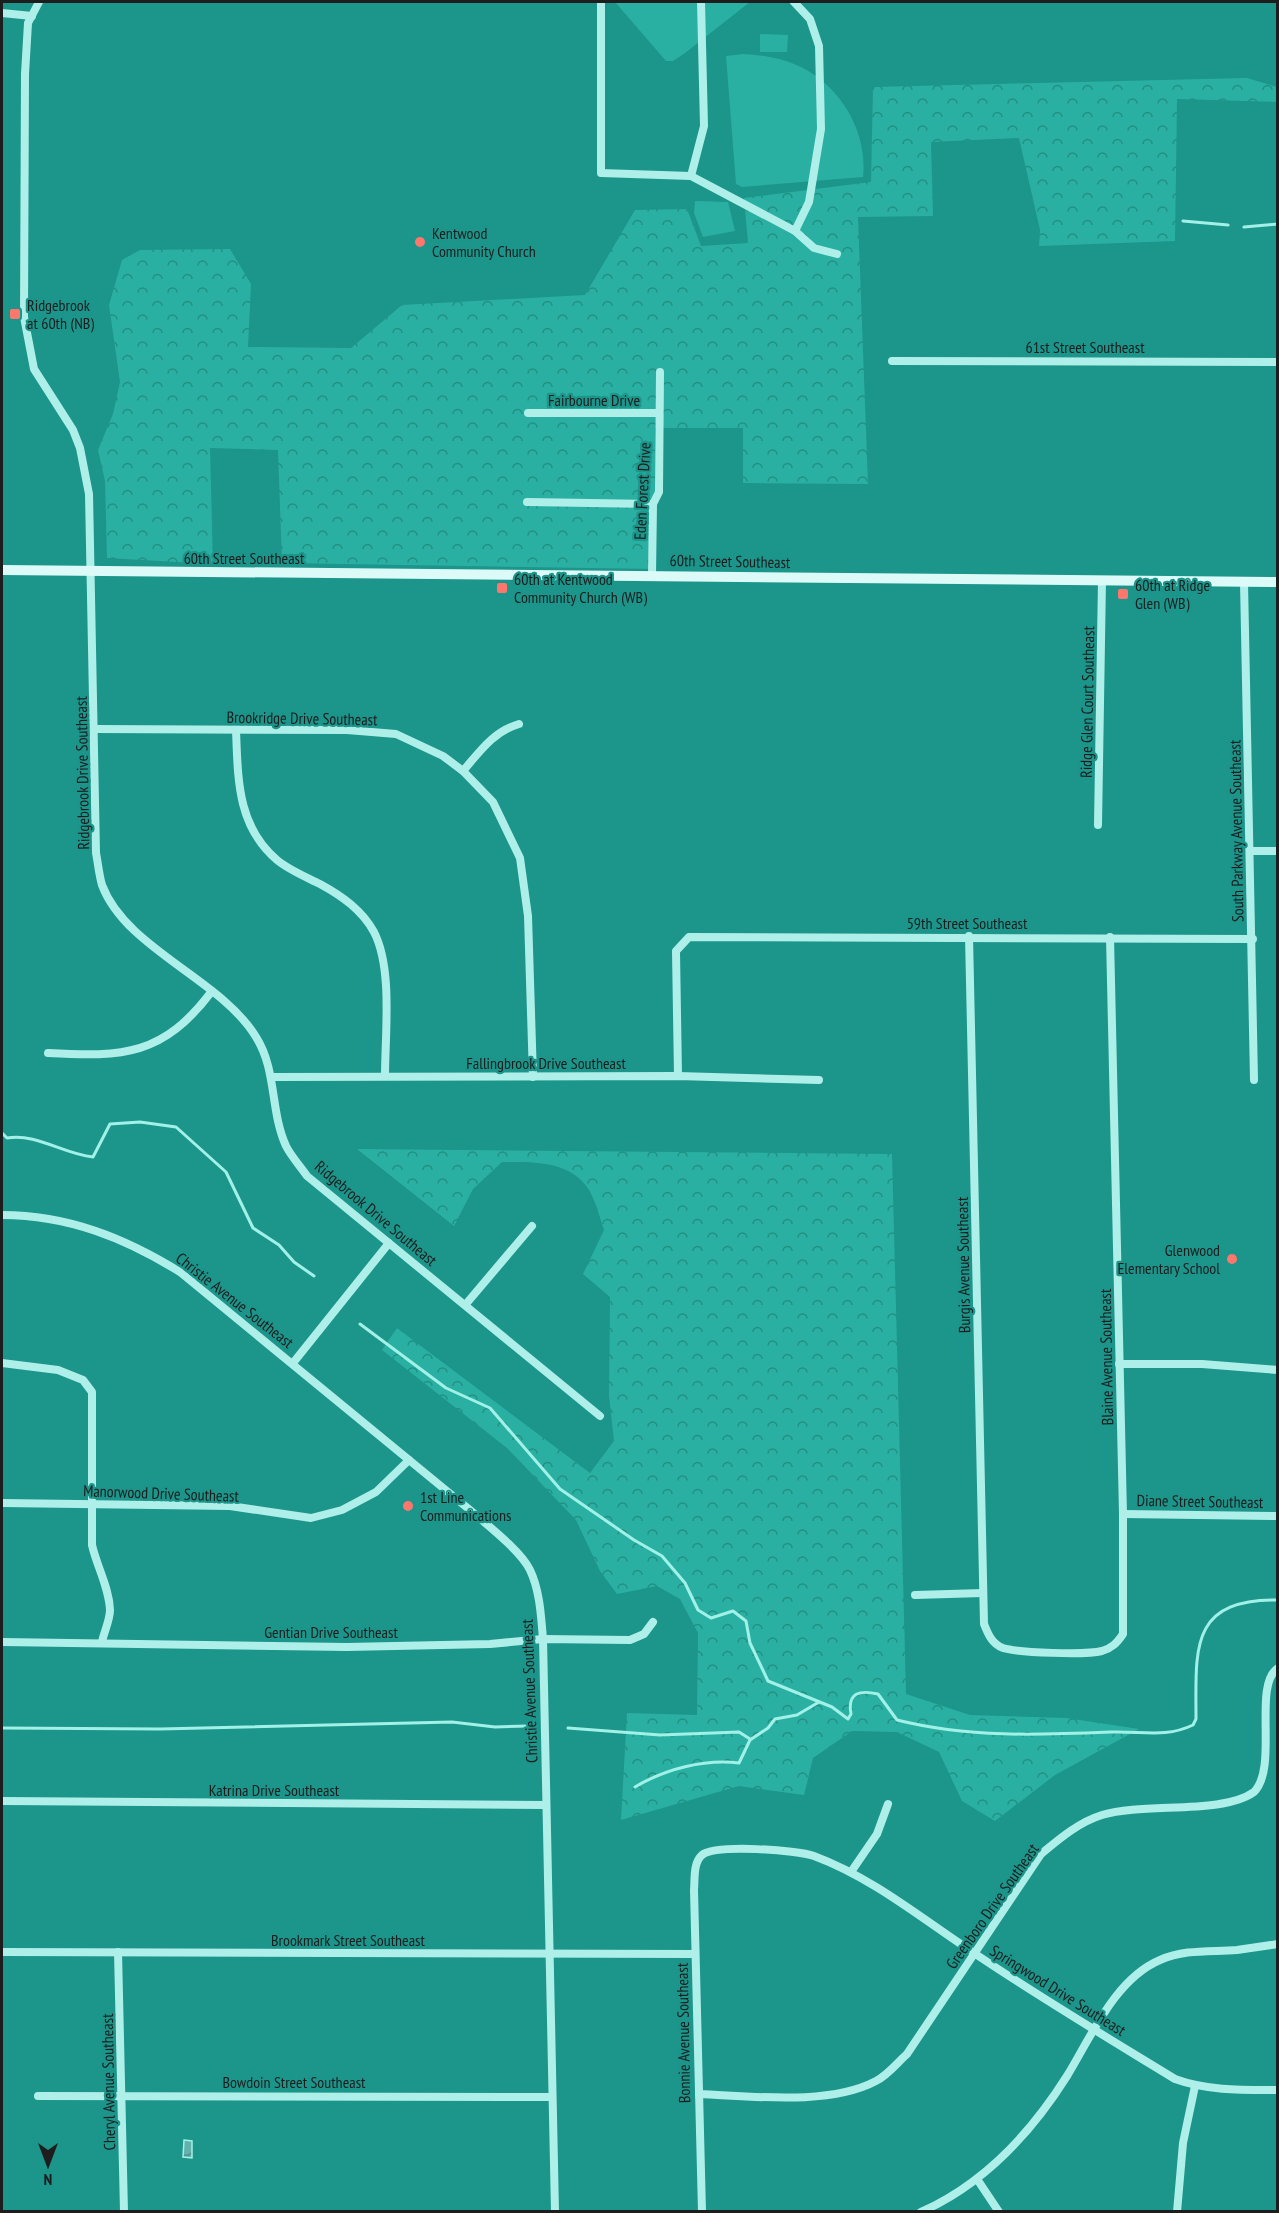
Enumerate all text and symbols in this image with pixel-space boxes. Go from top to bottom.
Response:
place label: Kentwood Community Church [432,223,536,261]
marker: Kentwood Community Church [413,235,427,249]
place label: Ridgebrook at 60th (NB) [27,295,94,333]
marker: Ridgebrook at 60th (NB) [8,307,22,321]
street label: 61st Street Southeast [1025,337,1145,357]
street label: Fairbourne Drive [548,390,640,410]
street label: Eden Forest Drive [629,442,655,540]
street label: 60th Street Southeast [184,548,305,568]
street label: 60th Street Southeast [669,550,791,572]
place label: 60th at Kentwood Community Church (WB) [514,569,647,607]
place label: 60th at Ridge Glen (WB) [1135,575,1210,613]
marker: 60th at Kentwood Community Church (WB) [495,581,509,595]
marker: 60th at Ridge Glen (WB) [1116,587,1130,601]
street label: Ridge Glen Court Southeast [1076,625,1098,778]
street label: Ridgebrook Drive Southeast [71,696,93,850]
street label: Brookridge Drive Southeast [226,707,378,729]
street label: South Parkway Avenue Southeast [1224,739,1248,922]
street label: 59th Street Southeast [907,913,1028,933]
street label: Fallingbrook Drive Southeast [466,1053,626,1073]
street label: Ridgebrook Drive Southeast [311,1156,442,1270]
street label: Burgis Avenue Southeast [952,1196,974,1333]
place label: Glenwood Elementary School [1117,1240,1220,1278]
street label: Christie Avenue Southeast [172,1248,298,1353]
marker: Glenwood Elementary School [1225,1252,1239,1266]
street label: Blaine Avenue Southeast [1095,1288,1117,1425]
street label: Manorwood Drive Southeast [83,1480,240,1506]
place label: 1st Line Communications [420,1487,511,1525]
street label: Diane Street Southeast [1136,1490,1264,1512]
marker: 1st Line Communications [401,1499,415,1513]
street label: Christie Avenue Southeast [516,1618,542,1763]
street label: Gentian Drive Southeast [264,1622,398,1642]
street label: Katrina Drive Southeast [209,1780,340,1800]
street label: Greenboro Drive Southeast [941,1839,1043,1972]
street label: Brookmark Street Southeast [271,1930,426,1950]
street label: Springwood Drive Southeast [986,1940,1130,2040]
street label: Bonnie Avenue Southeast [672,1962,694,2103]
street label: Cheryl Avenue Southeast [97,2013,119,2151]
street label: Bowdoin Street Southeast [223,2072,366,2092]
north arrow [18,2135,78,2195]
text: N [44,2170,52,2190]

